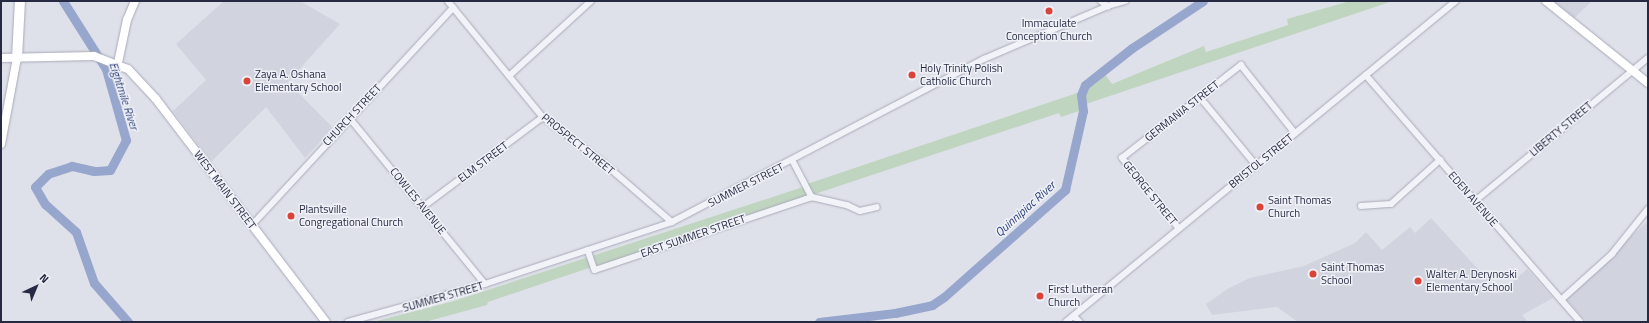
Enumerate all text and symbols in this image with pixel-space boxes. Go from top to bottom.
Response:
marker: Immaculate Conception Church [1044,6,1054,16]
place label: Immaculate Conception Church [1006,17,1092,43]
water label: Eightmile River [106,60,142,132]
place label: Holy Trinity Polish Catholic Church [920,62,1003,88]
place label: Zaya A. Oshana Elementary School [255,68,342,94]
marker: Holy Trinity Polish Catholic Church [907,70,917,80]
marker: Zaya A. Oshana Elementary School [242,76,252,86]
street label: GERMANIA STREET [1142,78,1222,144]
street label: CHURCH STREET [320,81,384,149]
street label: LIBERTY STREET [1527,99,1595,159]
street label: PROSPECT STREET [539,111,617,177]
street label: BRISTOL STREET [1226,131,1296,191]
street label: ELM STREET [455,139,511,185]
street label: WEST MAIN STREET [191,148,259,232]
street label: GEORGE STREET [1120,158,1180,228]
street label: SUMMER STREET [706,160,786,210]
street label: COWLES AVENUE [387,165,449,237]
street label: EDEN AVENUE [1446,169,1500,229]
water label: Quinnipiac River [992,178,1058,240]
place label: Saint Thomas Church [1268,194,1331,220]
marker: Saint Thomas Church [1255,202,1265,212]
place label: Plantsville Congregational Church [299,203,403,229]
marker: Plantsville Congregational Church [286,211,296,221]
street label: EAST SUMMER STREET [639,212,747,260]
place label: Saint Thomas School [1321,261,1384,287]
north arrow [16,267,56,307]
place label: Walter A. Derynoski Elementary School [1426,268,1517,294]
marker: Saint Thomas School [1308,269,1318,279]
text: N [36,270,53,287]
marker: Walter A. Derynoski Elementary School [1413,276,1423,286]
street label: SUMMER STREET [401,279,485,315]
place label: First Lutheran Church [1048,283,1113,309]
marker: First Lutheran Church [1035,291,1045,301]

